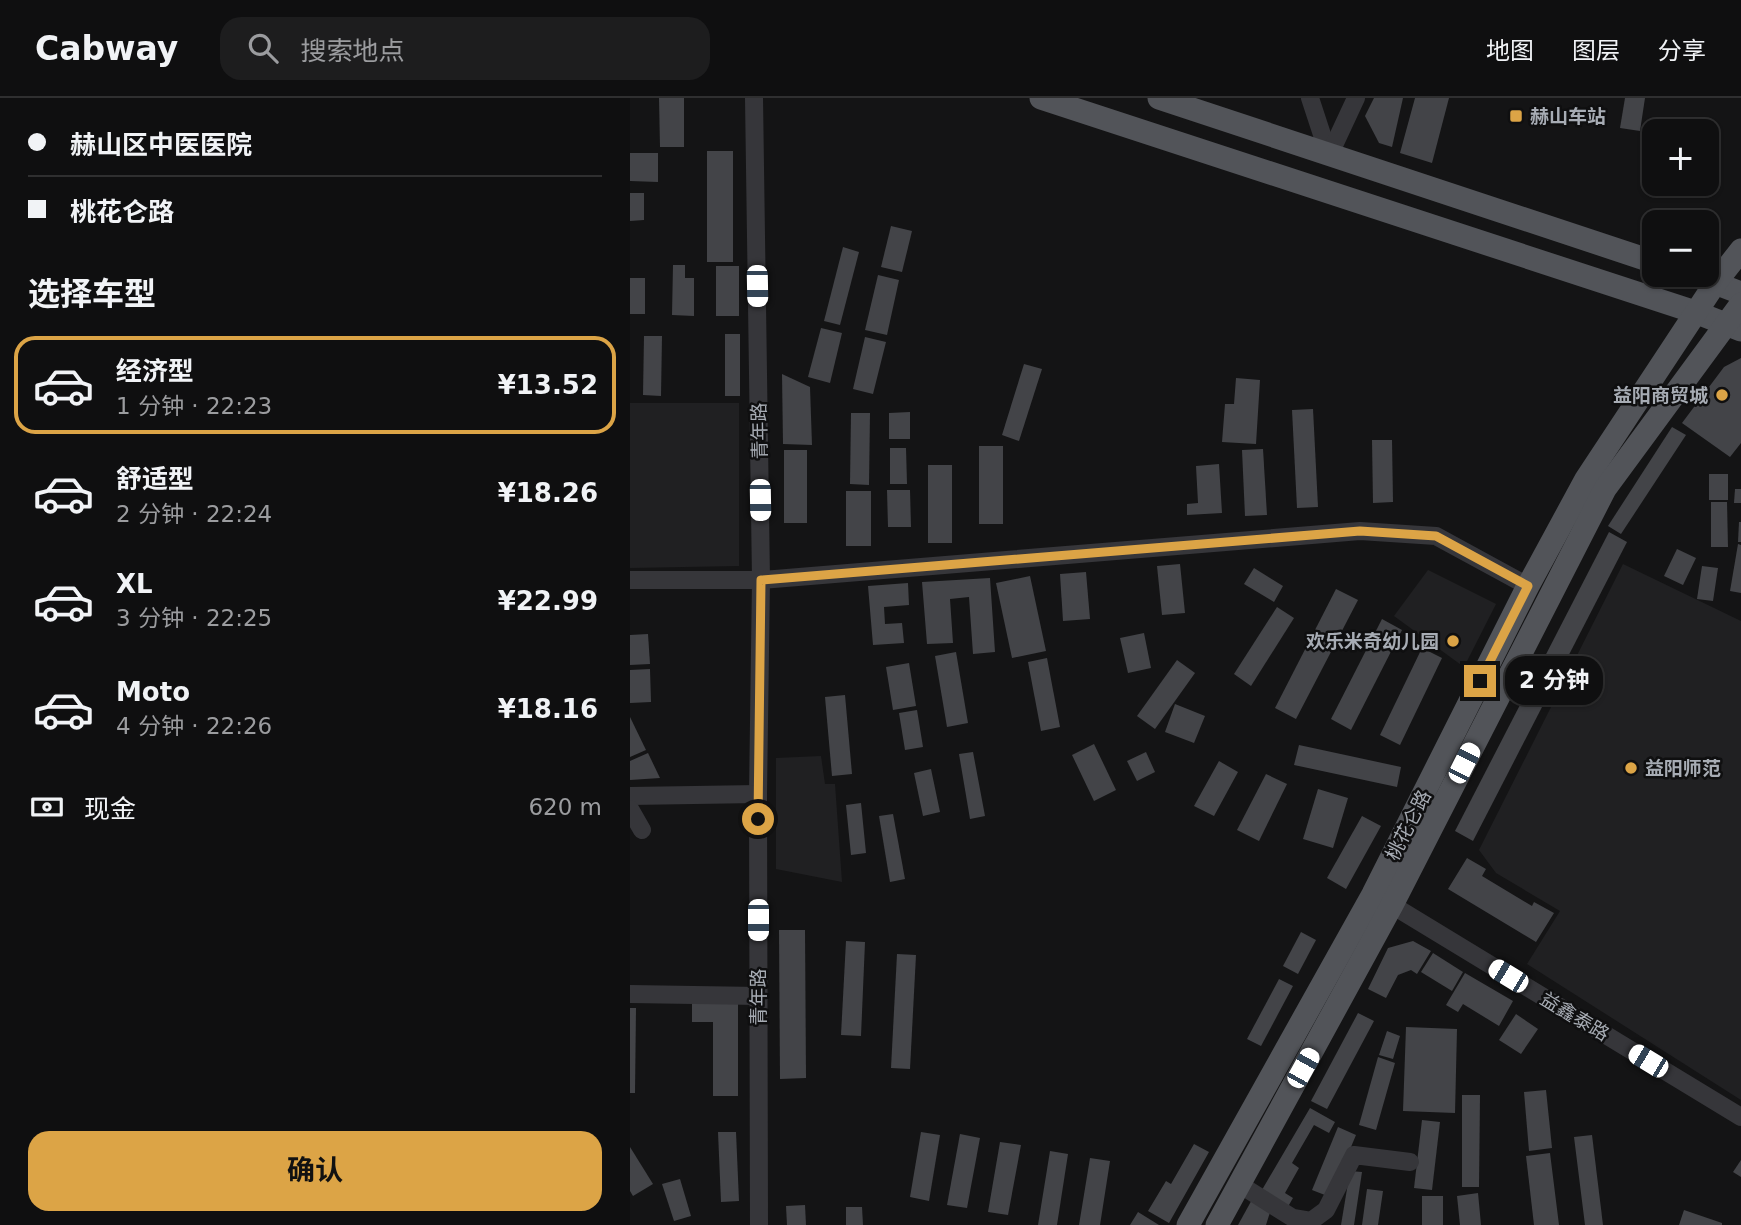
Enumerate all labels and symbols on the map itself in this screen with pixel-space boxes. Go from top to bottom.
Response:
place label: 赫山车站 [1530,105,1606,127]
marker: 赫山车站 [1508,108,1524,124]
car [747,265,768,307]
place label: 益阳商贸城 [1613,384,1708,406]
marker: 益阳商贸城 [1714,387,1730,403]
street label: 青年路 [748,402,770,460]
car [750,479,771,521]
place label: 欢乐米奇幼儿园 [1306,630,1439,652]
marker: 欢乐米奇幼儿园 [1445,633,1461,649]
callout: 2 分钟 [1504,656,1603,706]
route end [1464,665,1496,697]
car [1446,740,1483,786]
place label: 益阳师范 [1645,757,1721,779]
marker: 益阳师范 [1623,760,1639,776]
street label: 桃花仑路 [1381,786,1435,864]
route start [742,803,774,835]
car [748,899,769,941]
car [1485,956,1532,996]
street label: 青年路 [747,968,769,1026]
street label: 益鑫泰路 [1537,987,1613,1045]
car [1625,1041,1672,1081]
car [1284,1045,1323,1091]

